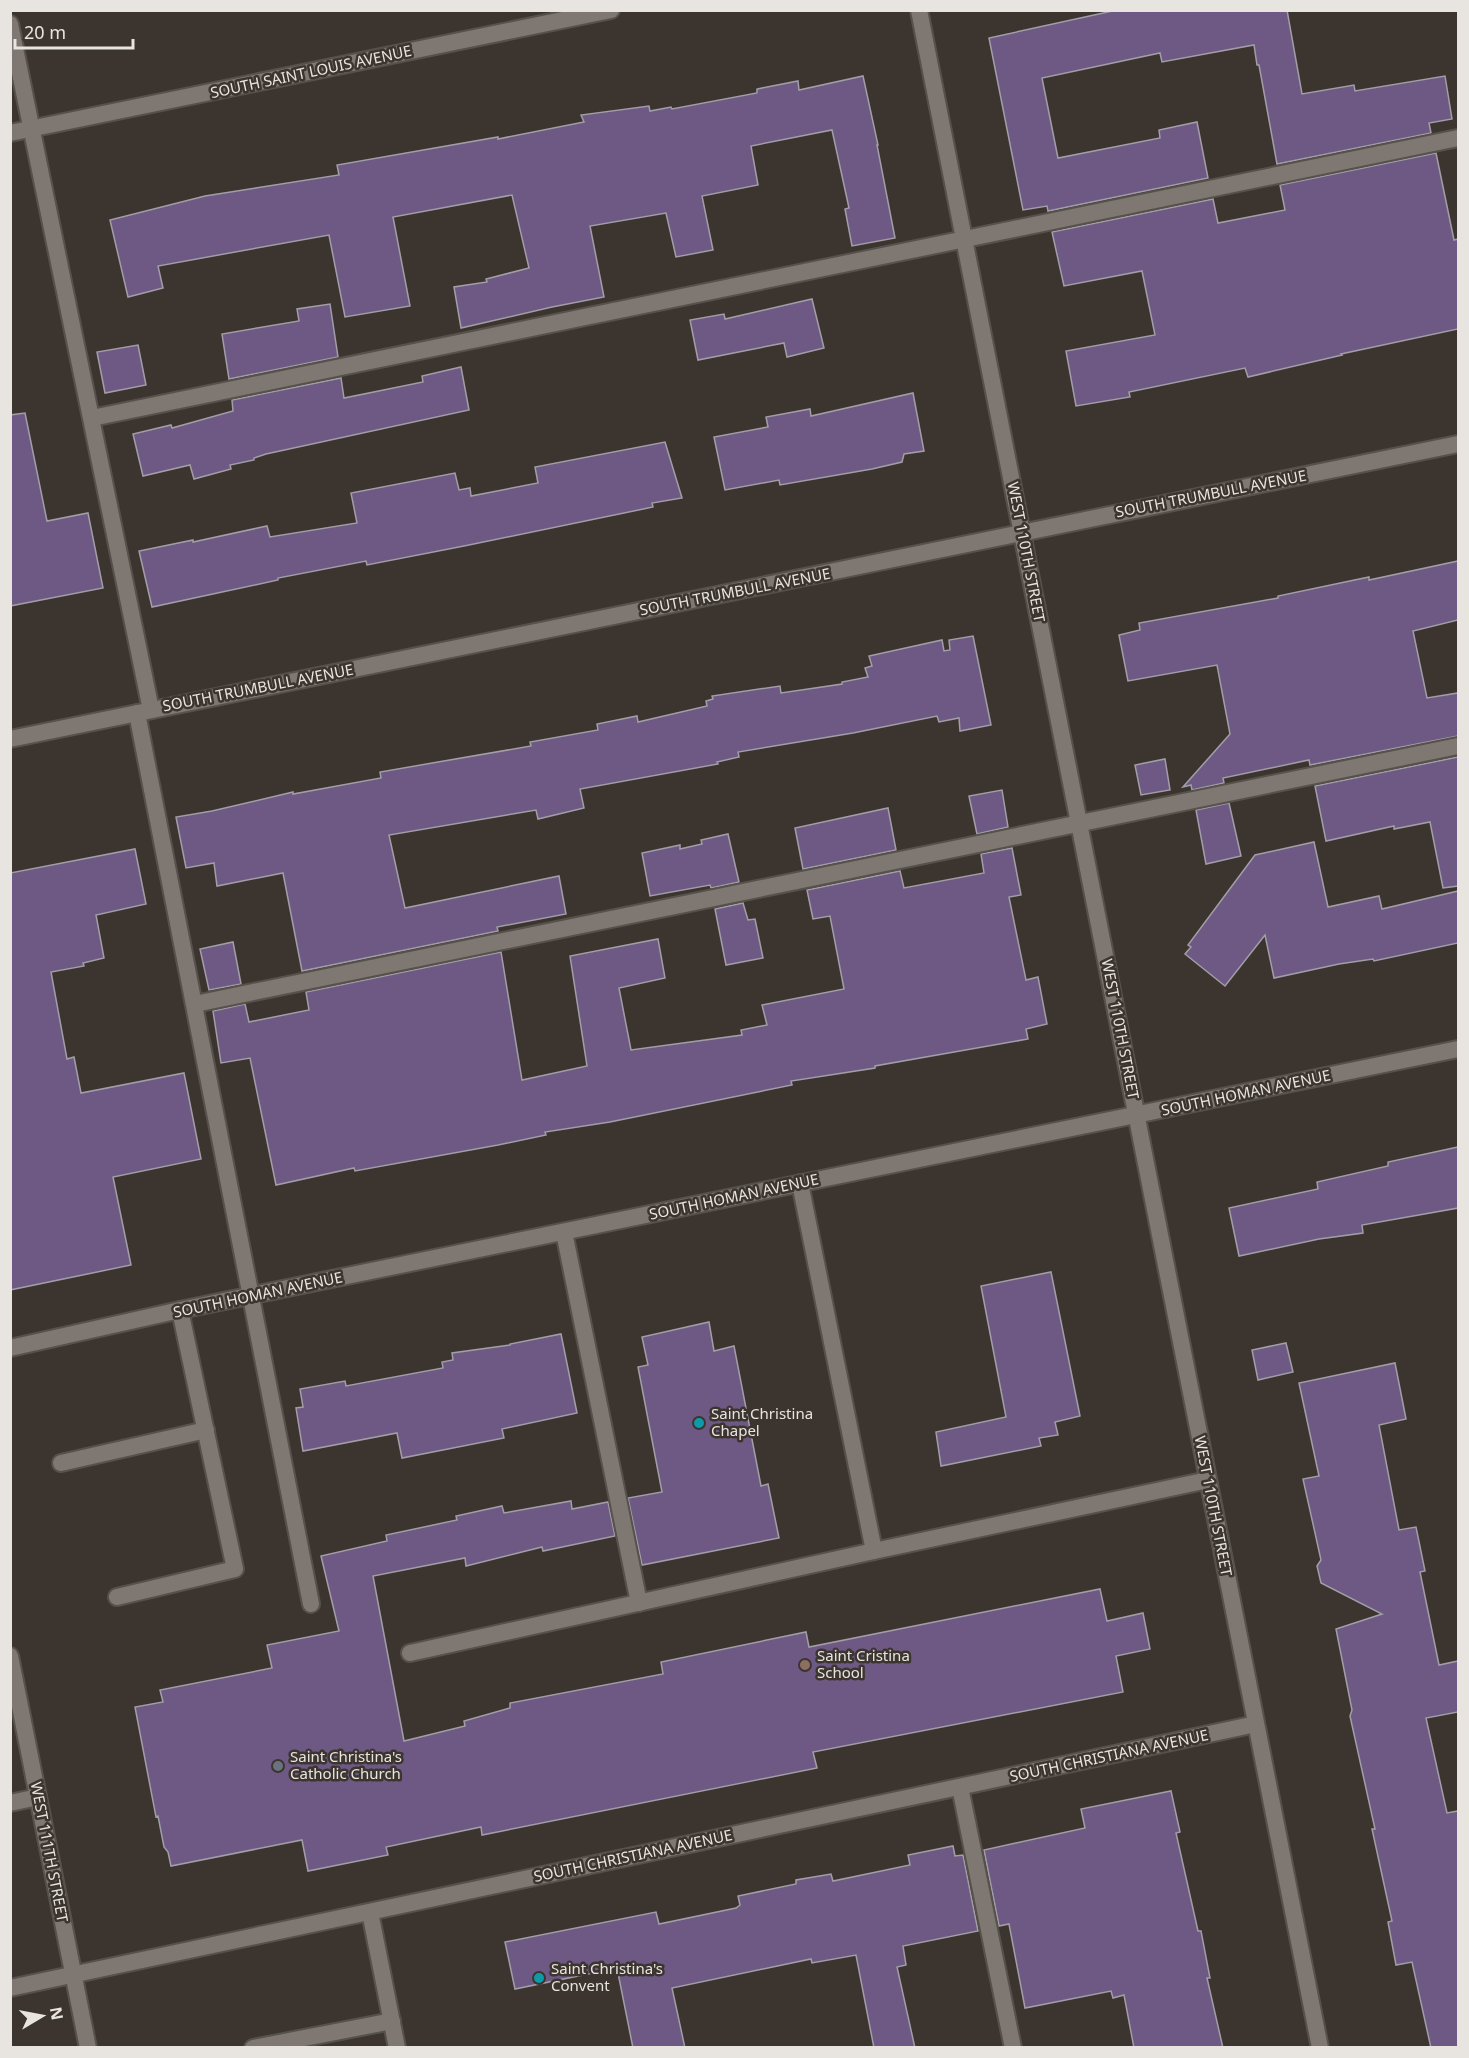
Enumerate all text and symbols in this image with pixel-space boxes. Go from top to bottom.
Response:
scale bar [15,12,134,50]
text: 20 m [24,20,66,44]
street label: SOUTH SAINT LOUIS AVENUE [208,40,413,102]
street label: SOUTH TRUMBULL AVENUE [1114,465,1308,521]
street label: WEST 110TH STREET [1004,480,1051,624]
street label: SOUTH TRUMBULL AVENUE [638,563,832,619]
street label: SOUTH TRUMBULL AVENUE [161,659,355,715]
street label: WEST 110TH STREET [1098,957,1145,1101]
street label: SOUTH HOMAN AVENUE [1159,1064,1332,1120]
street label: SOUTH HOMAN AVENUE [647,1168,820,1224]
street label: SOUTH HOMAN AVENUE [171,1266,344,1322]
place label: Saint Christina Chapel [711,1403,813,1440]
marker: Saint Christina Chapel [692,1416,706,1430]
street label: WEST 110TH STREET [1191,1434,1238,1578]
place label: Saint Cristina School [817,1645,910,1682]
marker: Saint Cristina School [798,1658,812,1672]
street label: SOUTH CHRISTIANA AVENUE [1008,1724,1210,1786]
place label: Saint Christina's Catholic Church [290,1746,402,1783]
marker: Saint Christina's Catholic Church [271,1759,285,1773]
street label: WEST 111TH STREET [27,1780,74,1924]
street label: SOUTH CHRISTIANA AVENUE [532,1824,734,1886]
place label: Saint Christina's Convent [551,1958,663,1995]
marker: Saint Christina's Convent [532,1971,546,1985]
north arrow [12,1986,72,2046]
text: N [45,2005,69,2022]

